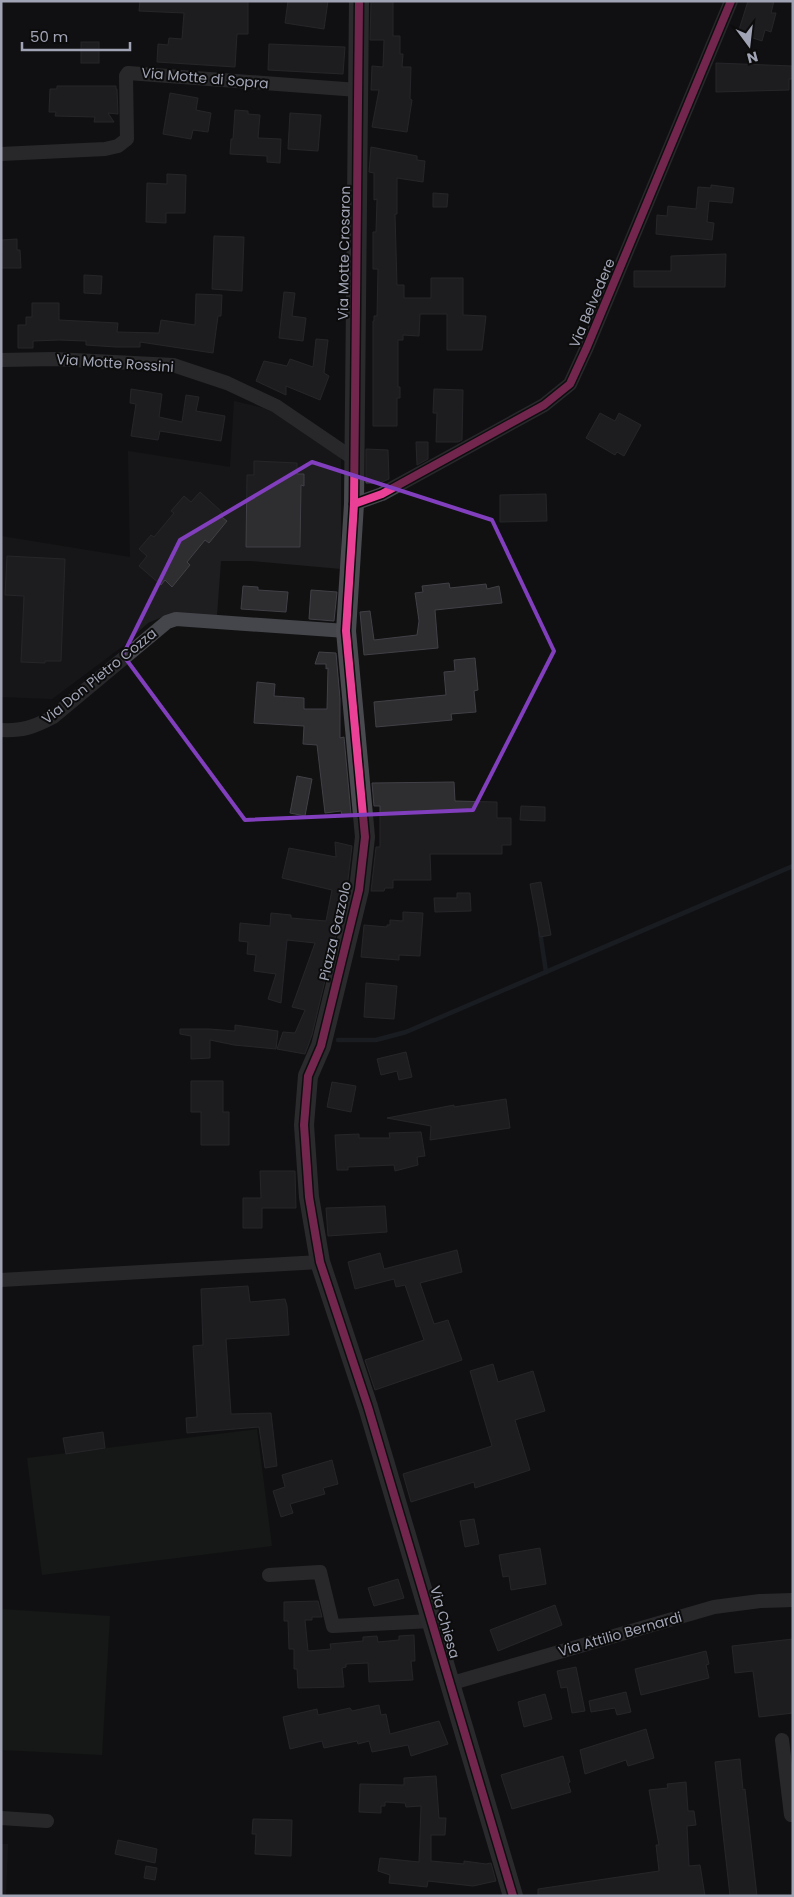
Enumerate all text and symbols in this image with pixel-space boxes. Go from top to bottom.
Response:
scale bar [22,20,130,52]
north arrow [724,20,774,70]
text: 50 m [30,26,68,47]
text: N [745,47,760,69]
street label: Via Motte di Sopra [141,62,269,94]
street label: Via Motte Crosaron [333,186,355,320]
street label: Via Belvedere [564,255,620,351]
street label: Via Motte Rossini [56,349,174,377]
street label: Via Don Pietro Cozza [37,623,161,729]
street label: Piazza Gazzolo [314,879,356,983]
street label: Via Chiesa [425,1583,465,1661]
street label: Via Attilio Bernardi [556,1607,684,1661]

